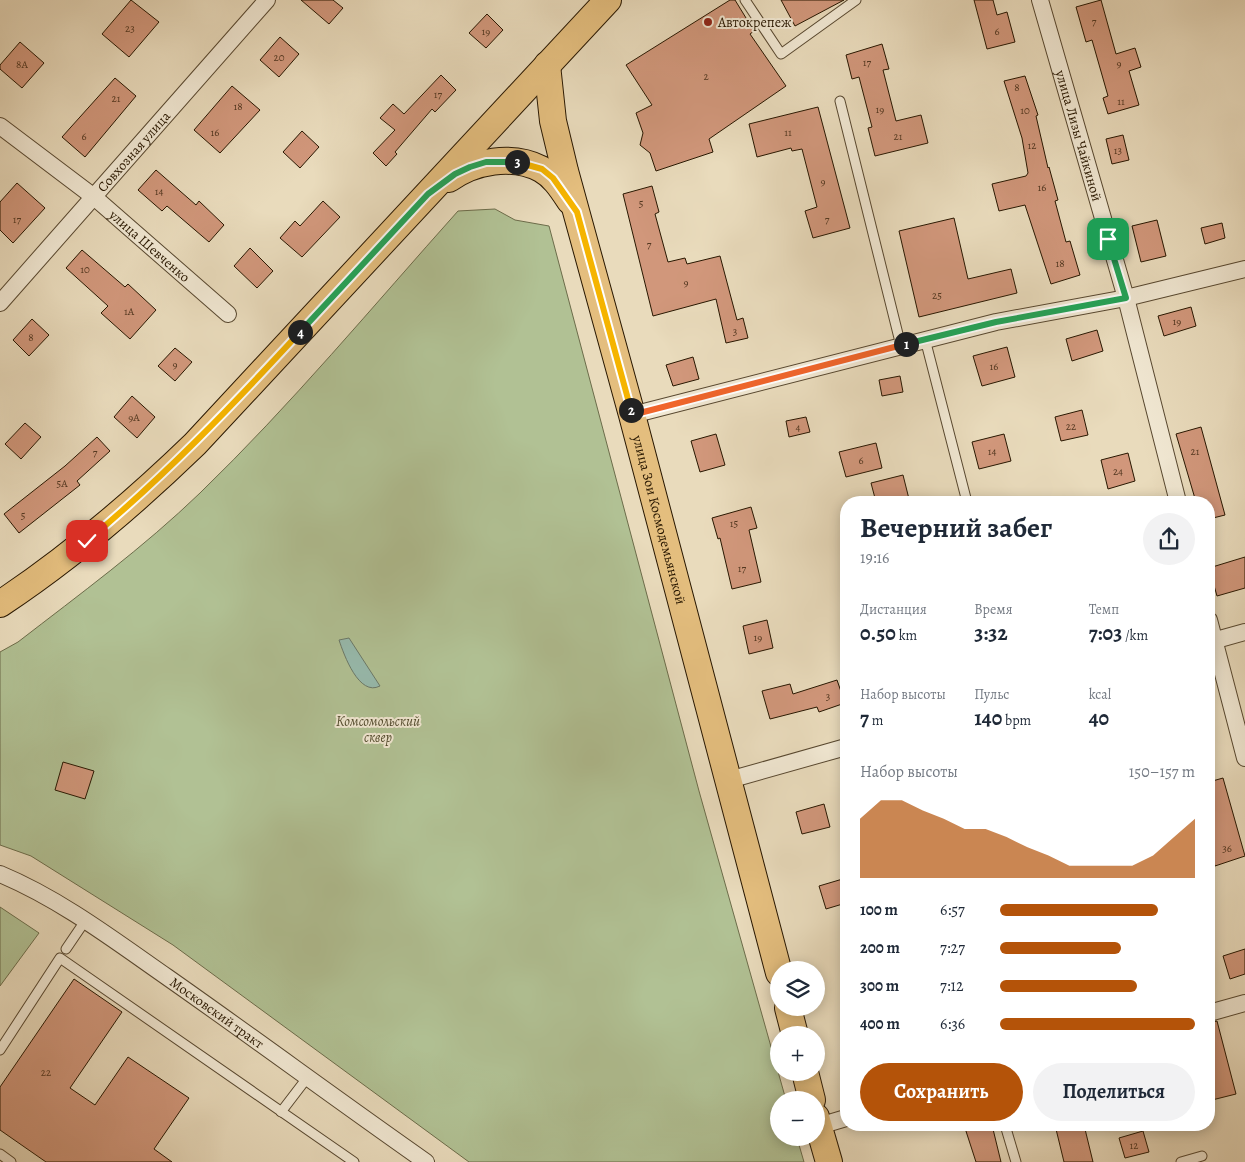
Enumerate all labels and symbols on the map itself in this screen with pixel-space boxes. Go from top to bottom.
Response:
place label: Автокрепеж [717,13,792,32]
house number: 7 [1092,14,1097,29]
marker: Автокрепеж [702,16,714,28]
house number: 23 [125,21,135,36]
house number: 19 [482,24,490,39]
house number: 6 [994,24,1000,39]
house number: 20 [273,50,285,65]
house number: 17 [863,55,872,70]
house number: 9 [1116,56,1122,71]
house number: 8А [16,57,28,72]
street label: улица Лизы Чайкиной [1050,67,1107,203]
house number: 2 [703,69,709,84]
house number: 8 [1014,80,1020,95]
house number: 17 [434,87,443,102]
house number: 21 [112,91,121,106]
house number: 11 [1117,94,1125,109]
house number: 18 [233,99,243,114]
house number: 19 [876,102,884,117]
house number: 10 [1020,103,1030,118]
street label: Совхозная улица [93,107,175,196]
house number: 16 [211,125,219,140]
house number: 11 [784,125,792,140]
house number: 6 [81,129,87,144]
house number: 21 [894,129,903,144]
house number: 12 [1028,138,1037,153]
house number: 13 [1114,143,1122,158]
pin: 3 [504,150,530,174]
house number: 9 [820,174,826,189]
house number: 16 [1038,180,1046,195]
house number: 14 [155,184,163,199]
house number: 5 [639,196,644,211]
street label: улица Шевченко [104,205,194,287]
house number: 17 [13,212,22,227]
house number: 7 [825,212,830,227]
pin [1087,218,1129,260]
house number: 7 [647,237,652,252]
house number: 18 [1055,256,1065,271]
house number: 10 [80,262,90,277]
house number: 9 [683,275,689,290]
house number: 25 [932,288,942,303]
house number: 1А [124,304,135,319]
house number: 19 [1173,314,1181,329]
pin: 4 [288,320,312,344]
house number: 3 [733,324,737,339]
house number: 8 [28,330,34,345]
pin: 1 [894,332,918,356]
house number: 9 [172,357,178,372]
house number: 16 [990,359,998,374]
pin: 2 [618,398,644,422]
house number: 9А [128,410,140,425]
house number: 22 [1066,419,1076,434]
house number: 4 [796,420,801,435]
street label: улица Зои Космодемьянской [627,432,690,606]
house number: 14 [988,444,996,459]
house number: 21 [1191,444,1200,459]
house number: 7 [93,445,98,460]
house number: 6 [858,453,864,468]
house number: 24 [1113,464,1123,479]
house number: 5А [56,476,68,491]
house number: 5 [21,508,26,523]
house number: 15 [730,516,739,531]
pin [66,520,108,562]
house number: 17 [738,561,747,576]
house number: 19 [754,630,762,645]
house number: 3 [826,689,830,704]
park label: Комсомольский сквер [336,712,420,747]
house number: 36 [1222,841,1232,856]
street label: Московский тракт [166,973,268,1053]
house number: 22 [41,1065,51,1080]
house number: 12 [1130,1138,1139,1153]

